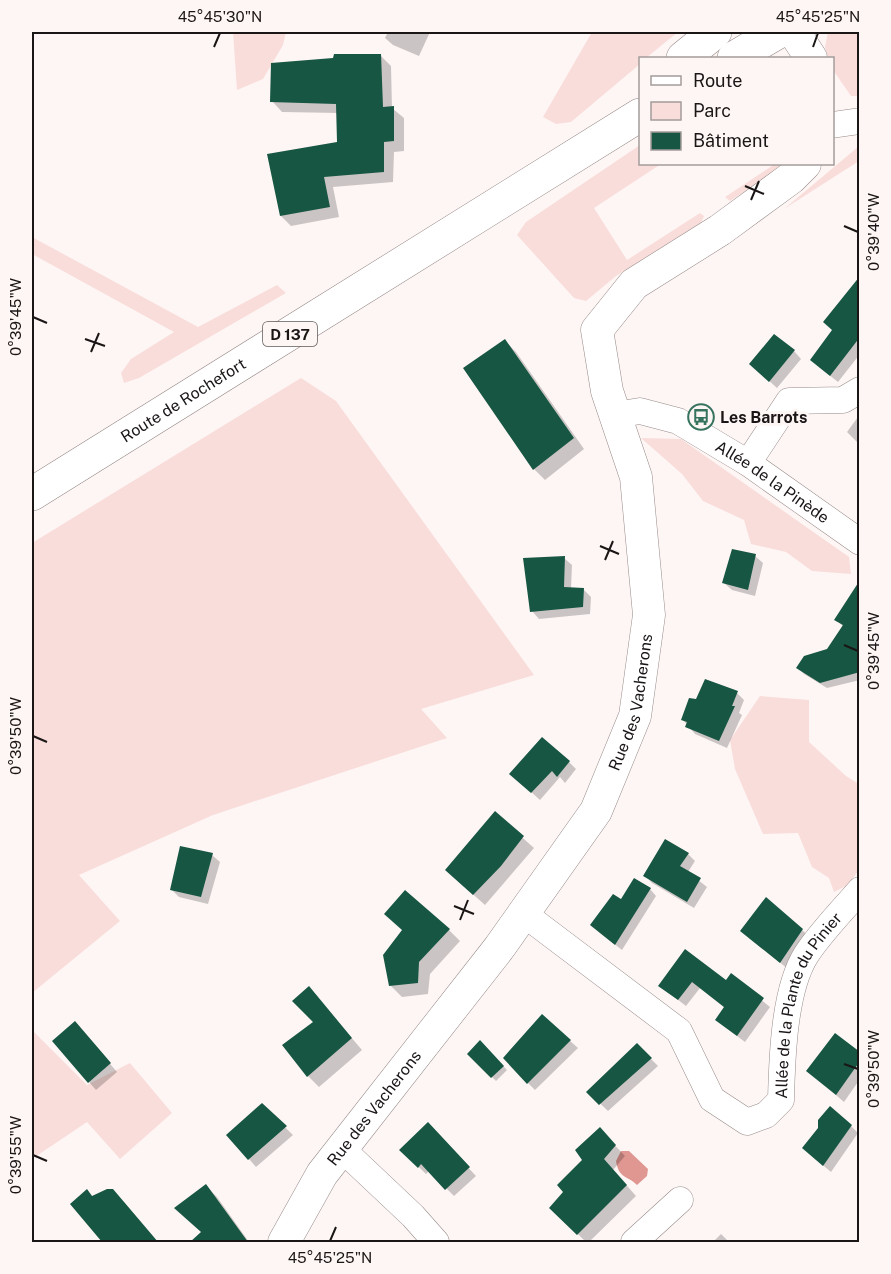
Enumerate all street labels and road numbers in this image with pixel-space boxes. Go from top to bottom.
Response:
road number: D 137 [263,322,317,346]
street label: Route de Rochefort [117,354,249,446]
street label: Allée de la Pinède [712,436,833,527]
street label: Rue des Vacherons [604,632,656,773]
street label: Allée de la Plante du Pinier [772,908,845,1099]
street label: Rue des Vacherons [323,1046,425,1169]

